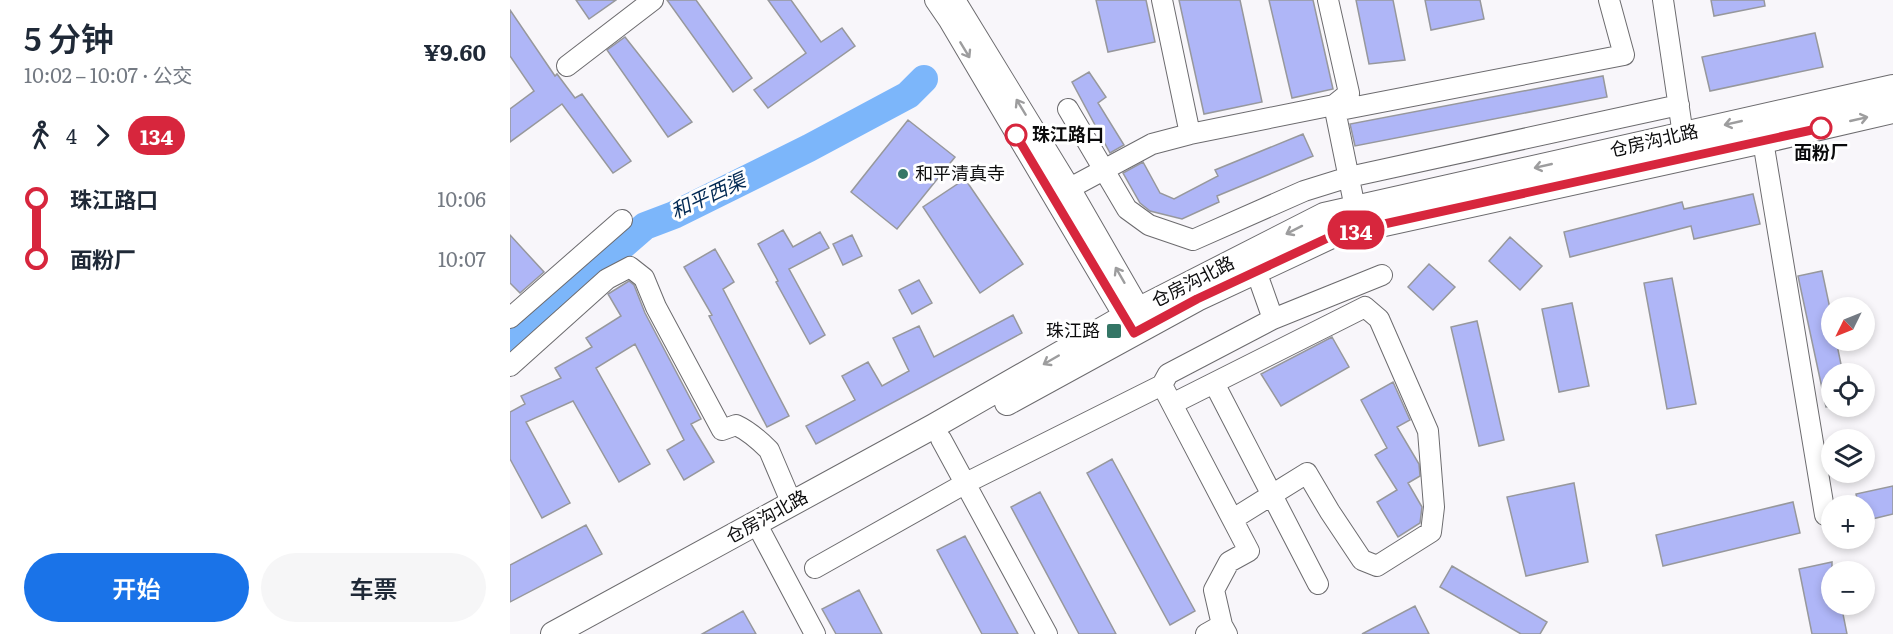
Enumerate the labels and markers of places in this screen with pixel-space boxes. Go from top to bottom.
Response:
marker: 面粉厂 [1810,117,1832,139]
place label: 珠江路口 [1032,120,1104,147]
marker: 珠江路口 [1005,124,1027,146]
place label: 面粉厂 [1794,138,1848,165]
place label: 和平清真寺 [915,159,1005,186]
marker: 和平清真寺 [896,167,910,181]
place label: 珠江路 [1046,316,1100,343]
marker: 珠江路 [1105,322,1123,340]

